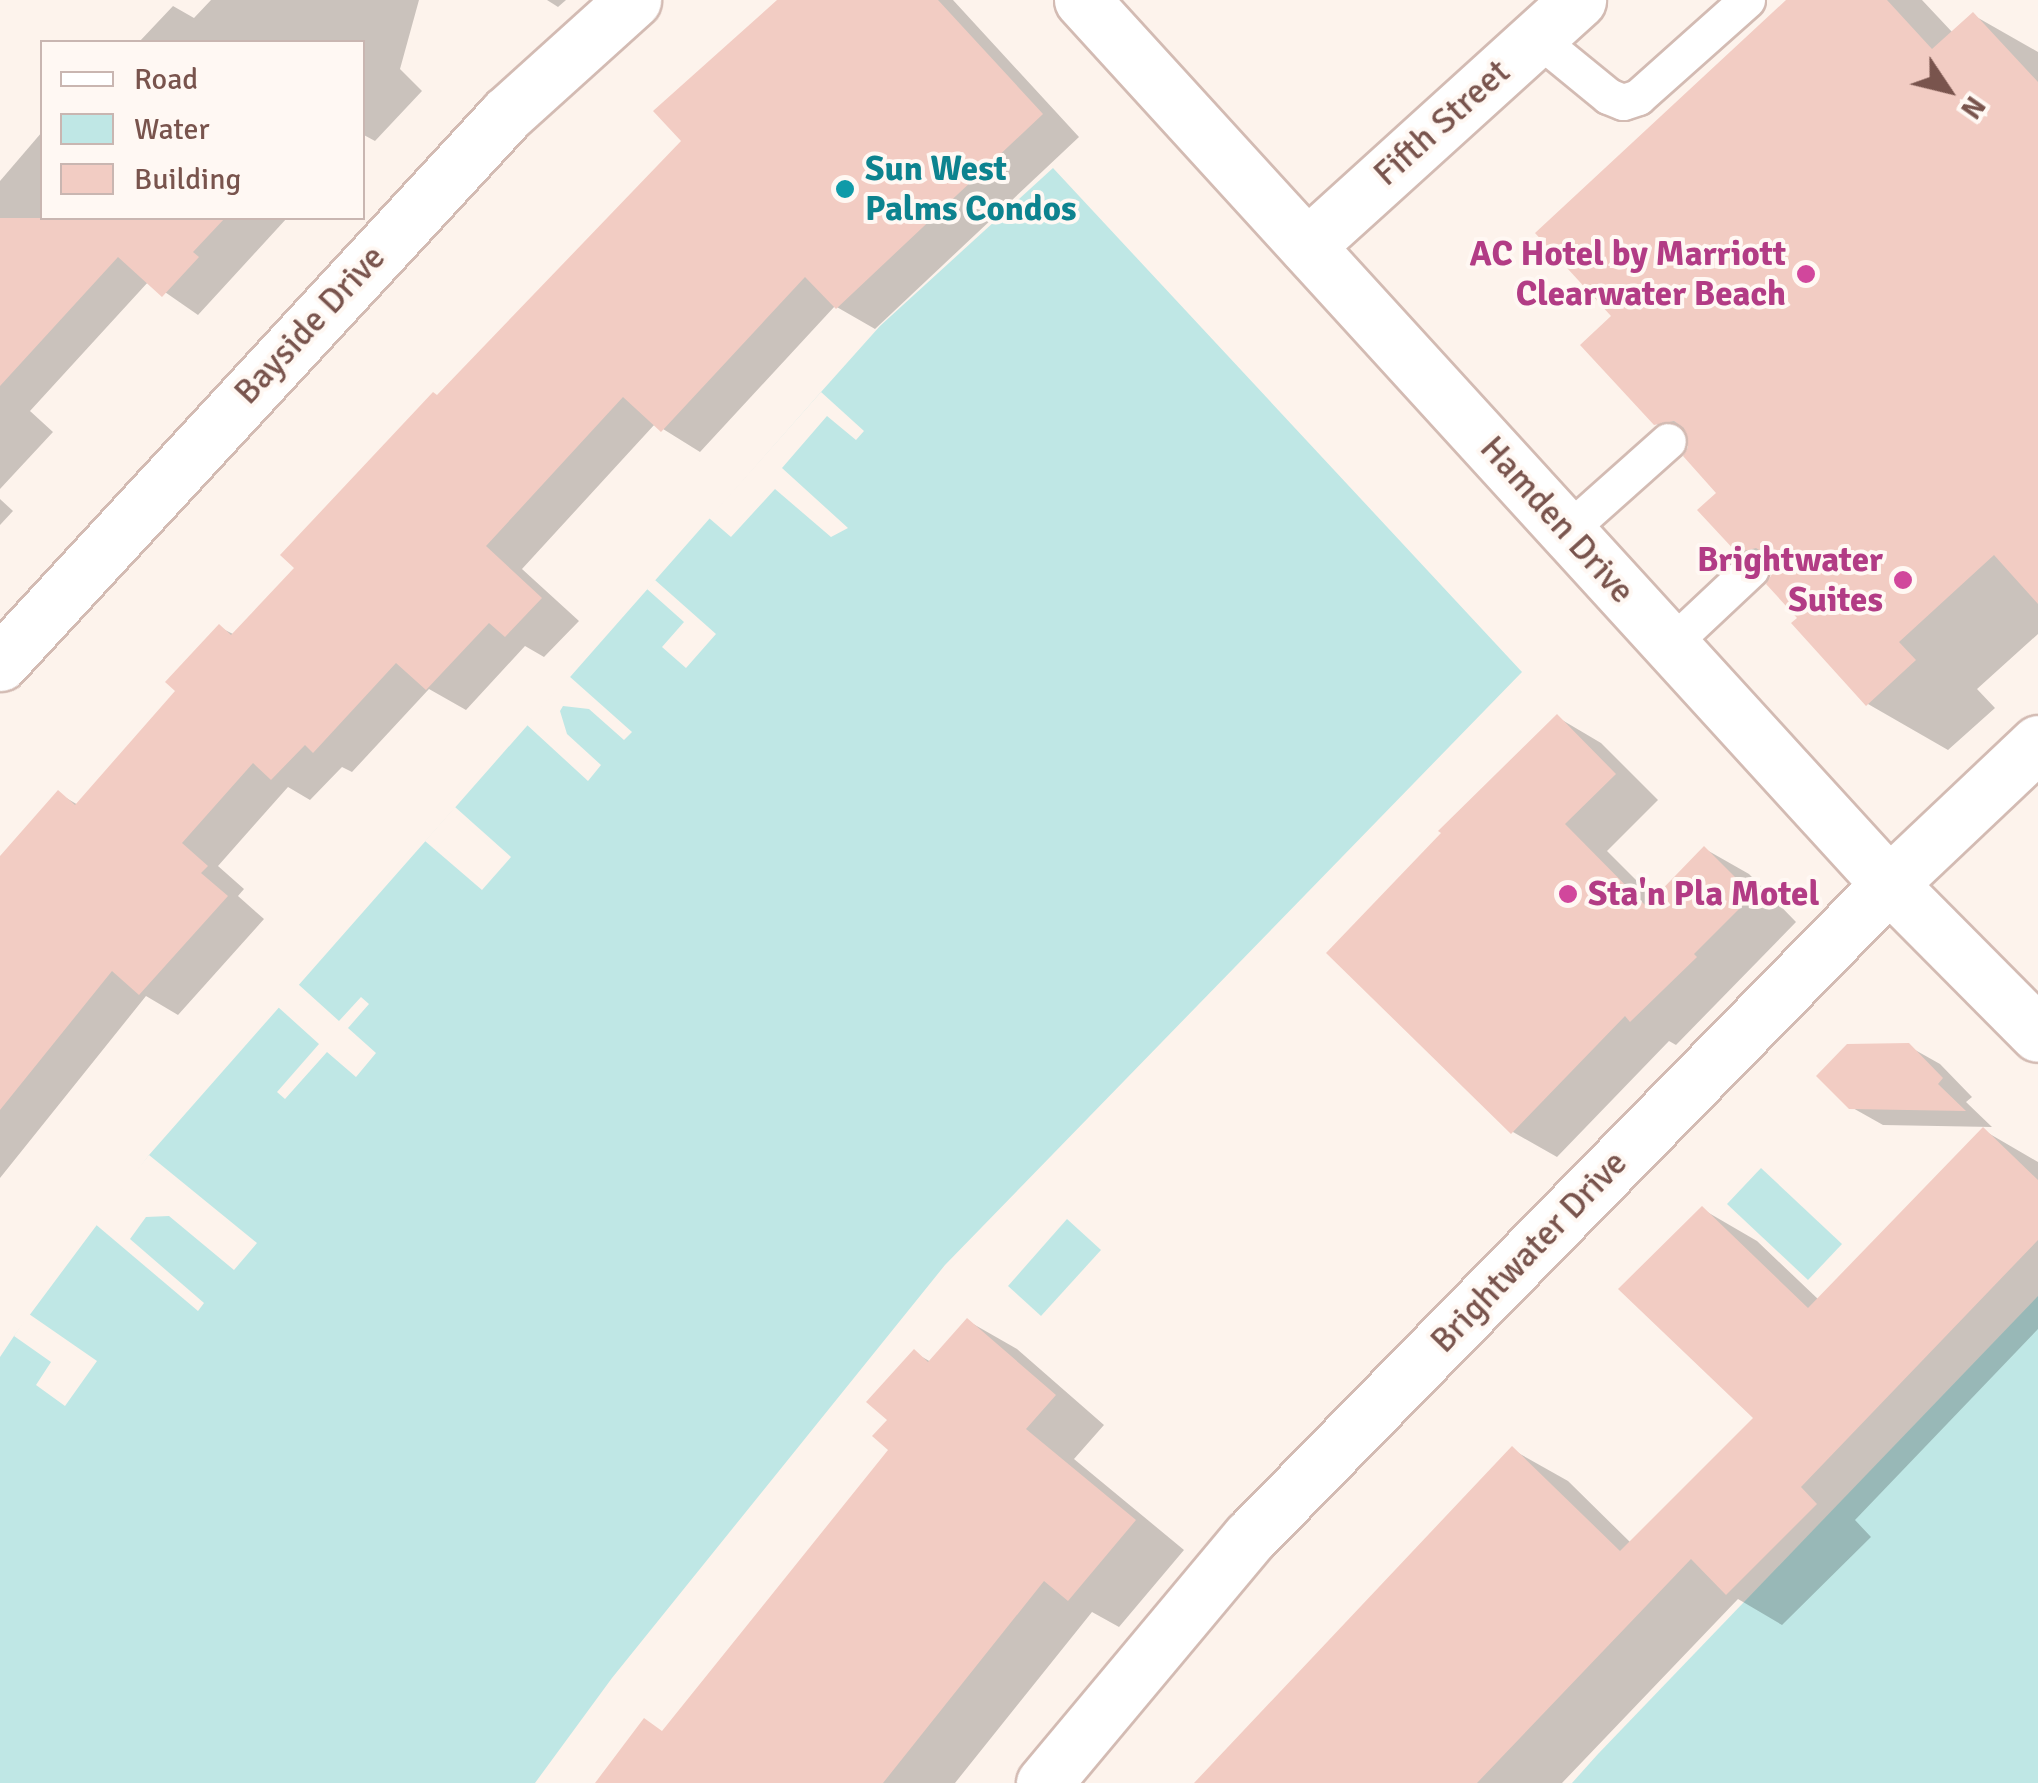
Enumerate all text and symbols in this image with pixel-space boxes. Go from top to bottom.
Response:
legend [40,40,365,220]
north arrow [1898,40,1998,140]
street label: Fifth Street [1365,51,1519,195]
text: Road [134,61,198,98]
text: N [1953,89,1992,125]
text: Water [134,111,210,148]
place label: Sun West Palms Condos [865,148,1076,230]
text: Building [134,161,241,198]
marker: Sun West Palms Condos [834,178,856,200]
place label: AC Hotel by Marriott Clearwater Beach [1470,233,1786,315]
street label: Bayside Drive [226,237,394,413]
marker: AC Hotel by Marriott Clearwater Beach [1795,263,1817,285]
street label: Hamden Drive [1471,428,1643,612]
place label: Brightwater Suites [1697,539,1883,621]
marker: Brightwater Suites [1892,569,1914,591]
place label: Sta'n Pla Motel [1588,873,1819,915]
marker: Sta'n Pla Motel [1557,883,1579,905]
street label: Brightwater Drive [1422,1142,1636,1362]

